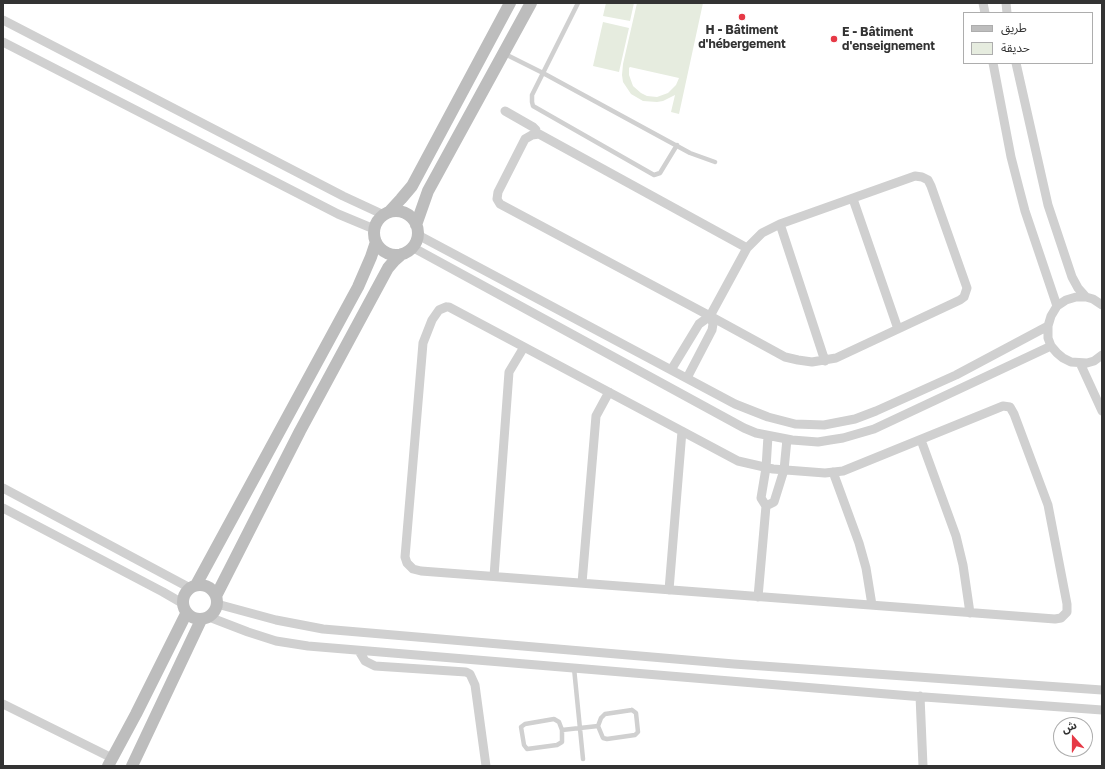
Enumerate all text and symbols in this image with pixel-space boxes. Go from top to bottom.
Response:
marker: H - Bâtiment d'hébergement [737,12,747,22]
legend [963,12,1093,64]
text: طريق [1001,20,1027,35]
place label: H - Bâtiment d'hébergement [698,23,786,51]
place label: E - Bâtiment d'enseignement [842,25,935,53]
marker: E - Bâtiment d'enseignement [829,34,839,44]
text: حديقة [1001,40,1030,55]
north arrow [1053,717,1093,757]
text: ش [1060,717,1078,735]

